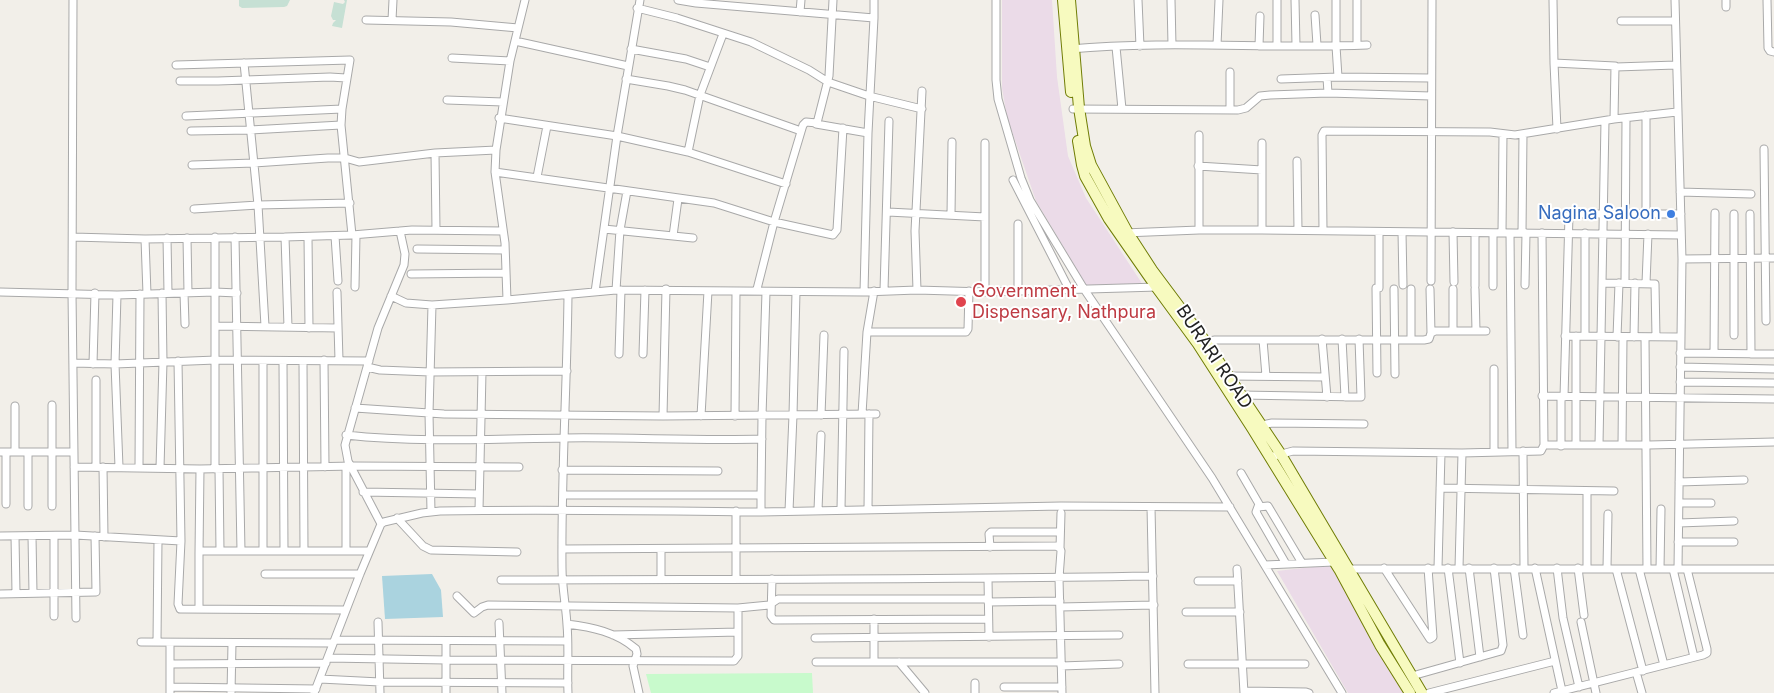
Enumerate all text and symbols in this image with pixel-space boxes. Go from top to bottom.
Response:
place label: Nagina Saloon [1538,203,1661,225]
marker: Nagina Saloon [1665,208,1677,220]
place label: Government Dispensary, Nathpura [972,281,1156,324]
marker: Government Dispensary, Nathpura [954,295,968,309]
street label: BURARI ROAD [1171,301,1257,413]

